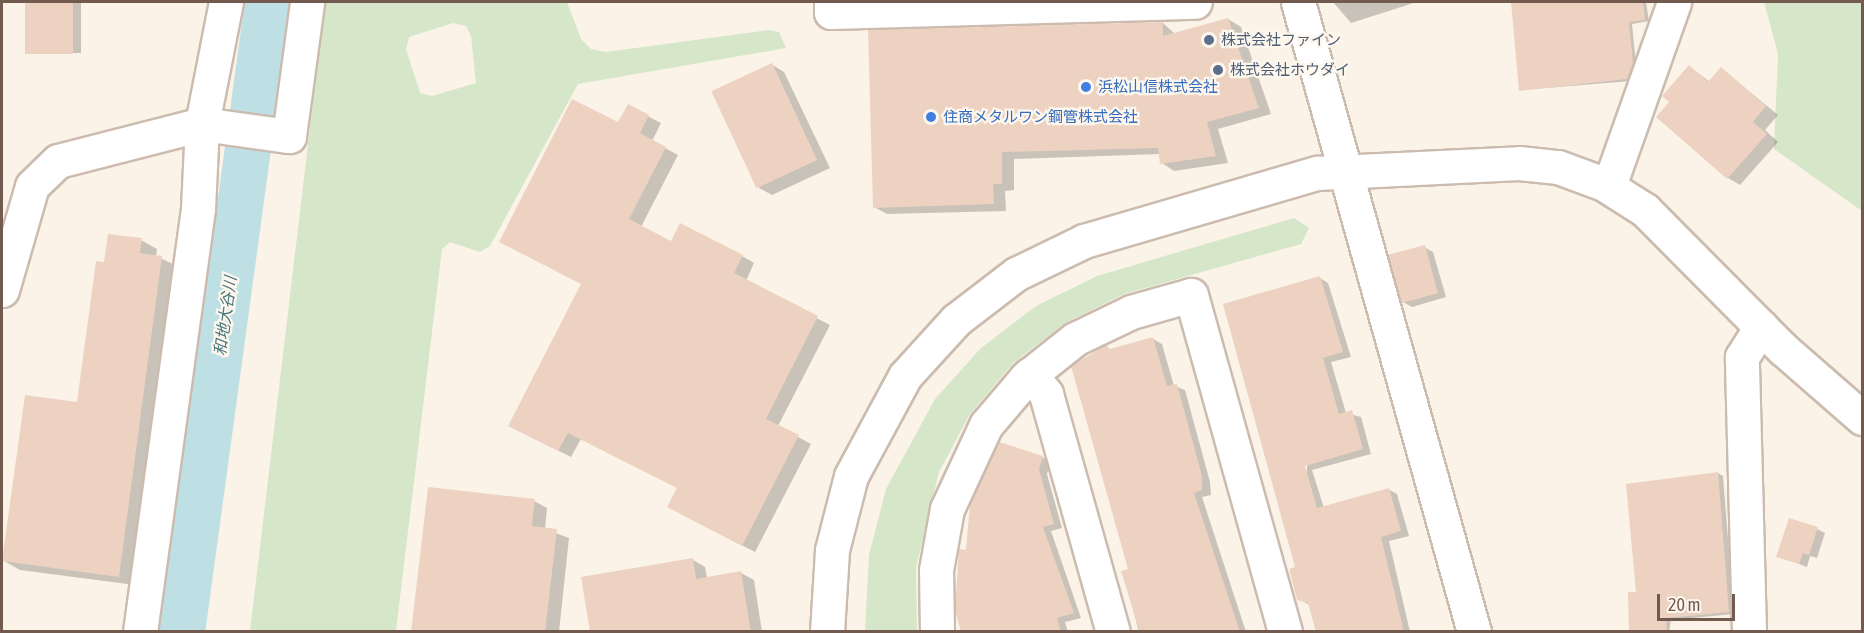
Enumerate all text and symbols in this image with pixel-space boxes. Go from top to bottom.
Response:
place label: 株式会社ファイン [1221,31,1341,49]
marker: 株式会社ファイン [1202,33,1216,47]
place label: 株式会社ホウダイ [1230,61,1350,79]
marker: 株式会社ホウダイ [1211,63,1225,77]
place label: 浜松山信株式会社 [1098,78,1218,96]
marker: 浜松山信株式会社 [1079,80,1093,94]
place label: 住商メタルワン鋼管株式会社 [943,108,1138,126]
marker: 住商メタルワン鋼管株式会社 [924,110,938,124]
water label: 和地大谷川 [210,275,240,357]
scale bar [1660,582,1738,620]
text: 20 m [1668,594,1700,615]

